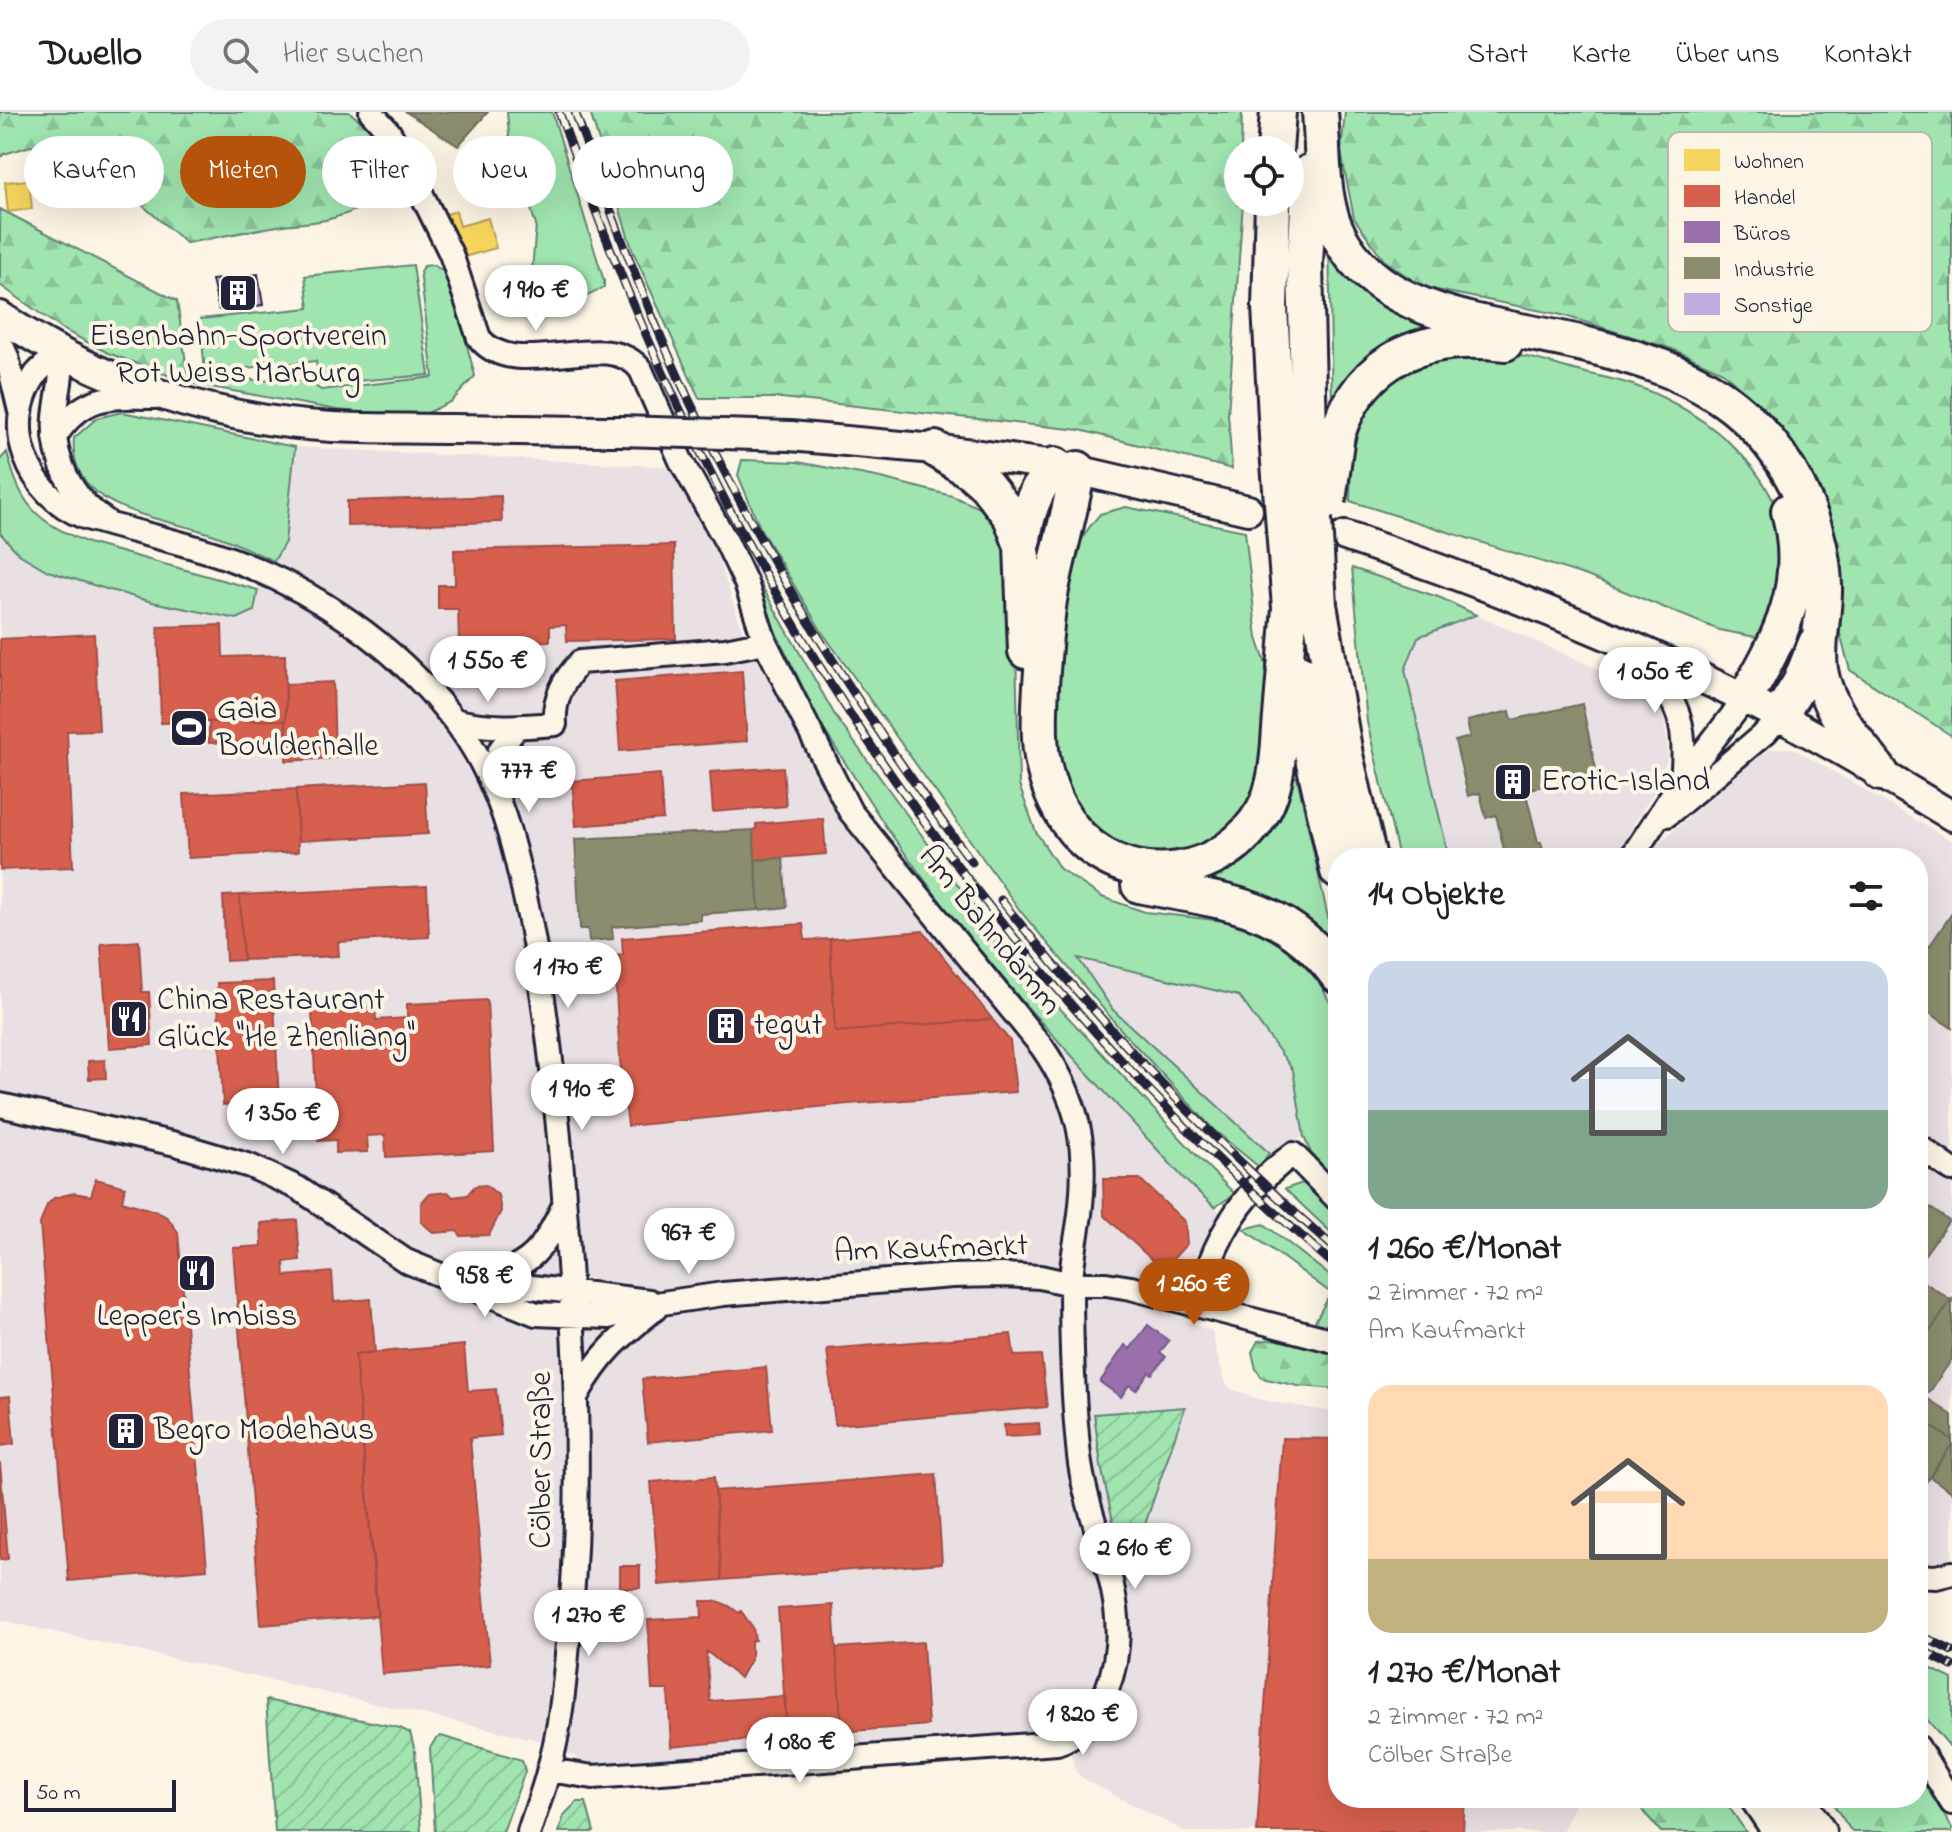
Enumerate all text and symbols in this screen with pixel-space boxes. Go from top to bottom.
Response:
search box [190,19,750,91]
text: Dwello [40,27,142,83]
icon: search [218,33,262,77]
text: Hier suchen [282,33,424,77]
text: Start [1467,35,1528,76]
text: Karte [1572,35,1631,76]
text: Über uns [1675,35,1780,76]
text: Kontakt [1824,35,1912,76]
legend [1668,132,1932,332]
chip: Kaufen [24,136,164,208]
chip: Mieten [180,136,306,208]
chip: Filter [322,136,437,208]
chip: Neu [453,136,556,208]
chip: Wohnung [572,136,733,208]
map controls [1224,136,1304,216]
button: locate [1224,136,1304,216]
text: Wohnen [1734,147,1804,179]
text: Handel [1734,183,1795,215]
text: Büros [1733,219,1791,251]
text: Industrie [1734,255,1814,287]
pin: 1 910 € [462,265,610,333]
building icon: Eisenbahn-Sportverein Rot Weiss Marburg [217,272,259,314]
text: 1 910 € [503,272,569,310]
text: Sonstige [1734,291,1813,324]
place label: Eisenbahn-Sportverein Rot Weiss Marburg [89,314,387,398]
pin: 1 550 € [414,636,562,704]
text: 1 550 € [448,643,528,681]
pin: 1 050 € [1581,647,1729,715]
text: 1 050 € [1617,654,1693,692]
place label: Gaia Boulderhalle [216,687,379,771]
sports icon: Gaia Boulderhalle [168,707,210,749]
pin: 777 € [473,746,585,814]
text: 777 € [501,753,557,791]
place label: Erotic-Island [1541,759,1710,806]
building icon: Erotic-Island [1492,761,1534,803]
street label: Am Bahndamm [906,836,1072,1026]
text: 14 Objekte [1368,871,1505,921]
icon: filters [1844,874,1888,918]
pin: 1 170 € [494,942,642,1010]
text: 1 170 € [533,949,603,987]
place label: China Restaurant Glück "He Zhenliang" [157,978,415,1062]
restaurant icon: China Restaurant Glück "He Zhenliang" [108,998,150,1040]
place label: tegut [754,1003,823,1050]
building icon: tegut [705,1005,747,1047]
icon: home [1556,1013,1700,1157]
pin: 1 910 € [508,1064,656,1132]
text: 1 910 € [549,1071,615,1109]
pin: 1 350 € [209,1088,357,1156]
text: 1 350 € [245,1095,321,1133]
pin: 967 € [633,1208,745,1276]
text: 967 € [662,1215,716,1253]
street label: Am Kaufmarkt [833,1223,1029,1277]
text: 1 260 €/Monat [1368,1225,1561,1275]
pin: 958 € [429,1251,541,1319]
restaurant icon: Lepper's Imbiss [176,1252,218,1294]
text: 958 € [456,1258,514,1296]
pin: 1 260 € [1120,1259,1268,1327]
text: 1 260 € [1157,1266,1231,1304]
text: 2 Zimmer · 72 m² [1368,1275,1544,1313]
place label: Lepper's Imbiss [97,1294,297,1341]
text: Am Kaufmarkt [1368,1313,1526,1351]
street label: Cölber Straße [519,1371,566,1549]
place label: Begro Modehaus [153,1408,374,1455]
building icon: Begro Modehaus [105,1410,147,1452]
icon: home [1556,1437,1700,1581]
pin: 2 610 € [1061,1523,1209,1591]
text: 2 610 € [1098,1530,1172,1568]
pin: 1 270 € [515,1590,663,1658]
text: 1 270 € [552,1597,626,1635]
text: 1 270 €/Monat [1368,1649,1561,1699]
pin: 1 820 € [1009,1689,1157,1757]
text: 1 820 € [1046,1696,1120,1734]
text: 2 Zimmer · 72 m² [1368,1699,1544,1737]
pin: 1 080 € [726,1717,874,1785]
text: 1 080 € [764,1724,836,1762]
text: Cölber Straße [1368,1737,1512,1775]
scale bar [24,1776,176,1812]
text: 50 m [36,1778,81,1810]

